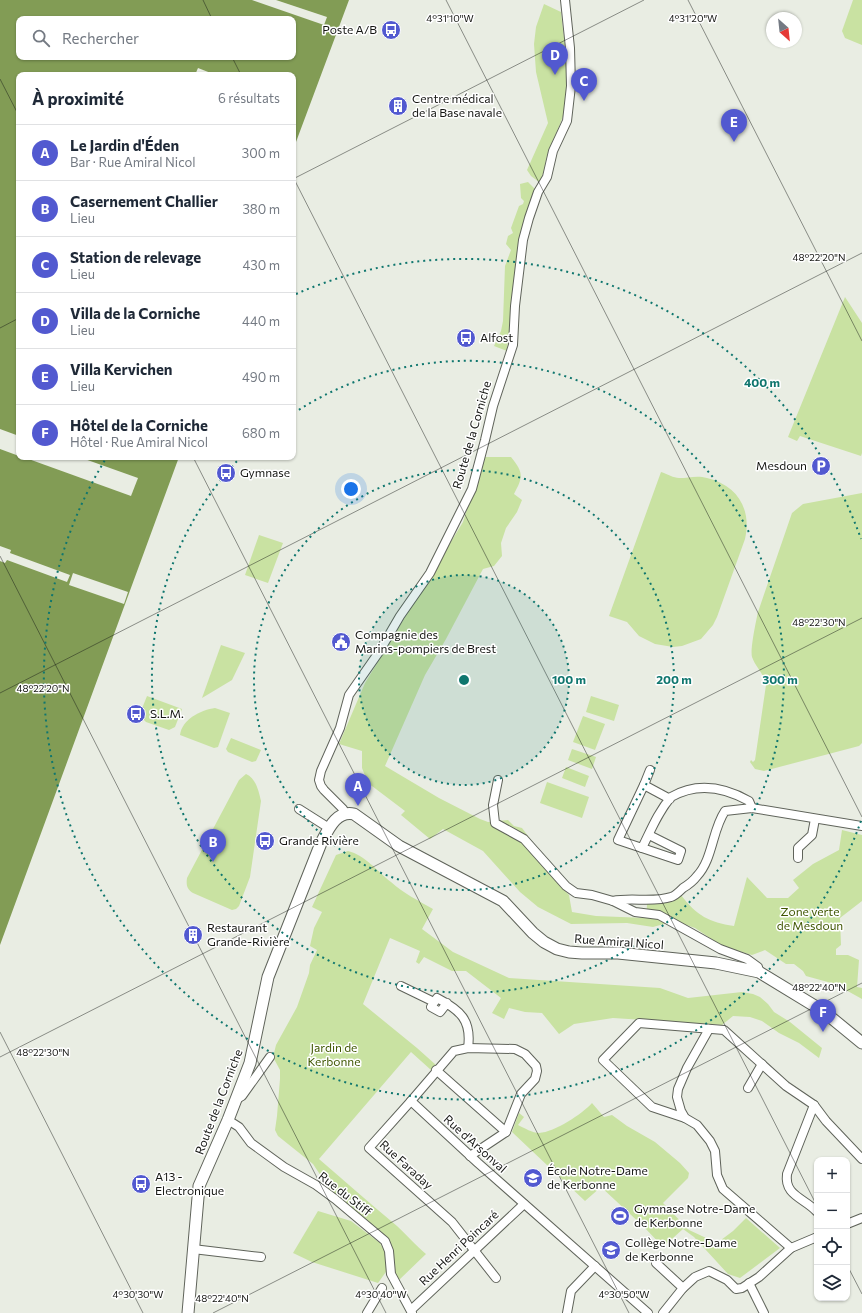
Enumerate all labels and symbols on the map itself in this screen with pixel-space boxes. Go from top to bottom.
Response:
text: 4°31'10"W [426,12,474,24]
text: 4°31'20"W [669,12,717,24]
north arrow [766,12,802,48]
bus stop icon: Poste A/B [380,19,402,41]
place label: Poste A/B [322,22,377,36]
pin: D [542,42,568,75]
pin: C [571,68,597,101]
place label: Centre médical de la Base navale [412,91,502,119]
building icon: Centre médical de la Base navale [387,95,409,117]
pin: E [721,109,747,142]
text: 48°22'20"N [792,251,846,263]
bus stop icon: Alfost [455,327,477,349]
place label: Alfost [480,330,513,344]
text: 400 m [744,375,780,389]
street label: Route de la Corniche [449,379,493,490]
parking icon: Mesdoun [810,455,832,477]
place label: Mesdoun [756,458,807,472]
bus stop icon: Gymnase [215,462,237,484]
place label: Gymnase [240,465,290,479]
your location [341,479,361,499]
text: 48°22'30"N [792,616,846,628]
place label: Compagnie des Marins-pompiers de Brest [355,627,496,655]
public building icon: Compagnie des Marins-pompiers de Brest [330,631,352,653]
text: 100 m [552,672,586,686]
text: 200 m [656,672,692,686]
text: 300 m [762,672,798,686]
centre of rings [457,673,471,687]
text: 48°22'20"N [16,682,70,694]
bus stop icon: S.L.M. [125,703,147,725]
place label: S.L.M. [150,706,184,720]
pin: A [345,773,371,806]
pin: B [200,829,226,862]
bus stop icon: Grande Rivière [254,830,276,852]
place label: Grande Rivière [279,833,359,847]
park label: Zone verte de Mesdoun [777,904,843,932]
place label: Restaurant Grande-Rivière [207,920,290,948]
building icon: Restaurant Grande-Rivière [182,924,204,946]
street label: Rue Amiral Nicol [574,931,664,951]
text: 48°22'40"N [792,981,846,993]
pin: F [810,999,836,1032]
park label: Jardin de Kerbonne [307,1040,361,1068]
text: 48°22'30"N [16,1046,70,1058]
street label: Route de la Corniche [192,1047,245,1156]
street label: Rue d'Arsonval [441,1111,510,1175]
street label: Rue Faraday [377,1137,436,1192]
place label: École Notre-Dame de Kerbonne [547,1163,648,1191]
school or university icon: École Notre-Dame de Kerbonne [522,1167,544,1189]
street label: Rue du Stiff [316,1168,376,1219]
place label: A13 - Electronique [155,1169,224,1197]
bus stop icon: A13 - Electronique [130,1173,152,1195]
place label: Gymnase Notre-Dame de Kerbonne [634,1201,755,1229]
sports icon: Gymnase Notre-Dame de Kerbonne [609,1205,631,1227]
street label: Rue Henri Poincaré [416,1207,501,1288]
place label: Collège Notre-Dame de Kerbonne [625,1235,737,1263]
school or university icon: Collège Notre-Dame de Kerbonne [600,1239,622,1261]
text: 4°30'30"W [112,1288,164,1300]
text: 4°30'40"W [355,1288,407,1300]
text: 4°30'50"W [598,1288,650,1300]
text: 48°22'40"N [195,1292,249,1304]

